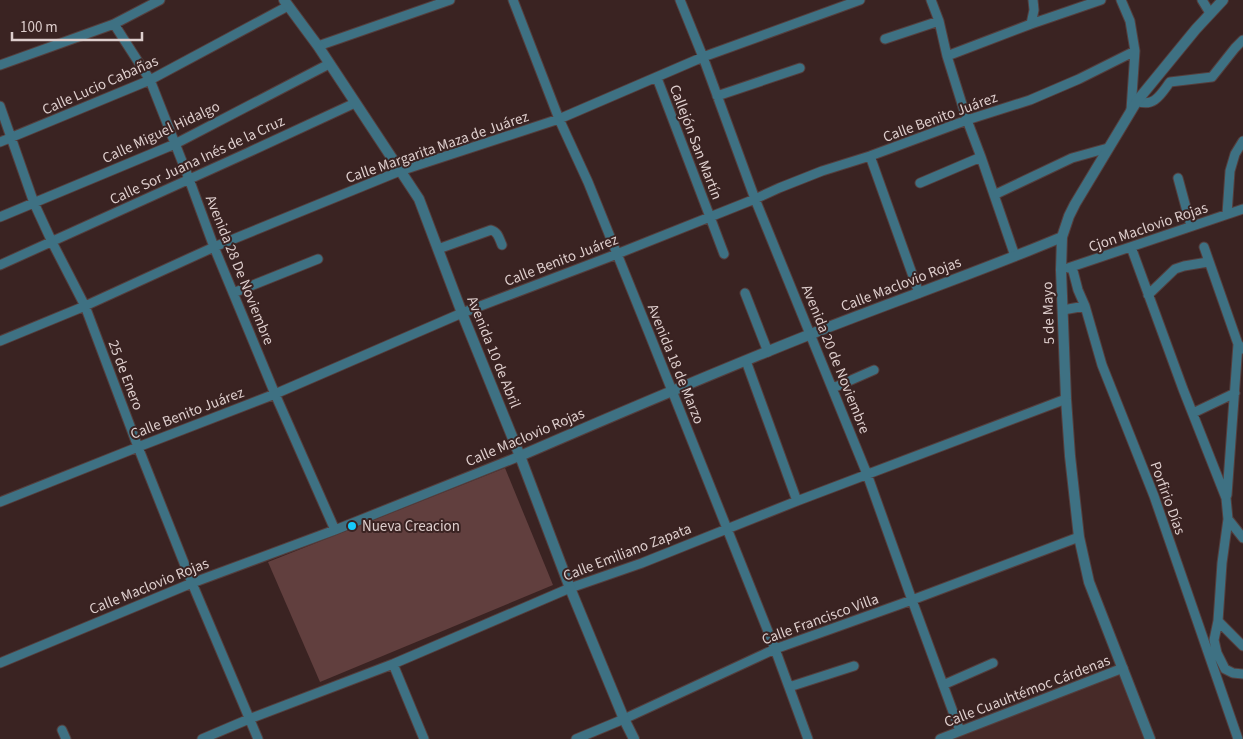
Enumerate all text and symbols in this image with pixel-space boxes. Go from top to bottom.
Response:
scale bar [12,10,142,42]
text: 100 m [20,17,58,38]
street label: Calle Lucio Cabañas [39,50,162,120]
street label: Callejón San Martín [664,82,727,203]
street label: Calle Benito Juárez [880,87,1000,148]
street label: Calle Miguel Hidalgo [99,96,223,169]
street label: Calle Margarita Maza de Juárez [343,106,532,189]
street label: Calle Sor Juana Inés de la Cruz [106,111,288,210]
street label: Avenida 28 De Noviembre [200,192,279,348]
street label: Cjon Maclovio Rojas [1086,197,1211,258]
street label: Calle Benito Juárez [501,229,621,292]
street label: Calle Maclovio Rojas [838,252,964,317]
street label: 5 de Mayo [1037,281,1060,345]
street label: Avenida 20 de Noviembre [796,282,875,437]
street label: Avenida 10 de Abril [462,293,526,411]
street label: Avenida 18 de Marzo [642,301,709,427]
street label: 25 de Enero [103,337,148,413]
street label: Calle Benito Juárez [127,382,247,445]
street label: Calle Maclovio Rojas [462,403,588,472]
street label: Porfirio Días [1145,459,1190,538]
place label: Nueva Creacion [362,516,460,537]
street label: Calle Emiliano Zapata [560,518,694,587]
marker: Nueva Creacion [346,520,358,532]
street label: Calle Maclovio Rojas [86,553,212,620]
street label: Calle Francisco Villa [759,589,882,650]
street label: Calle Cuauhtémoc Cárdenas [941,650,1113,733]

